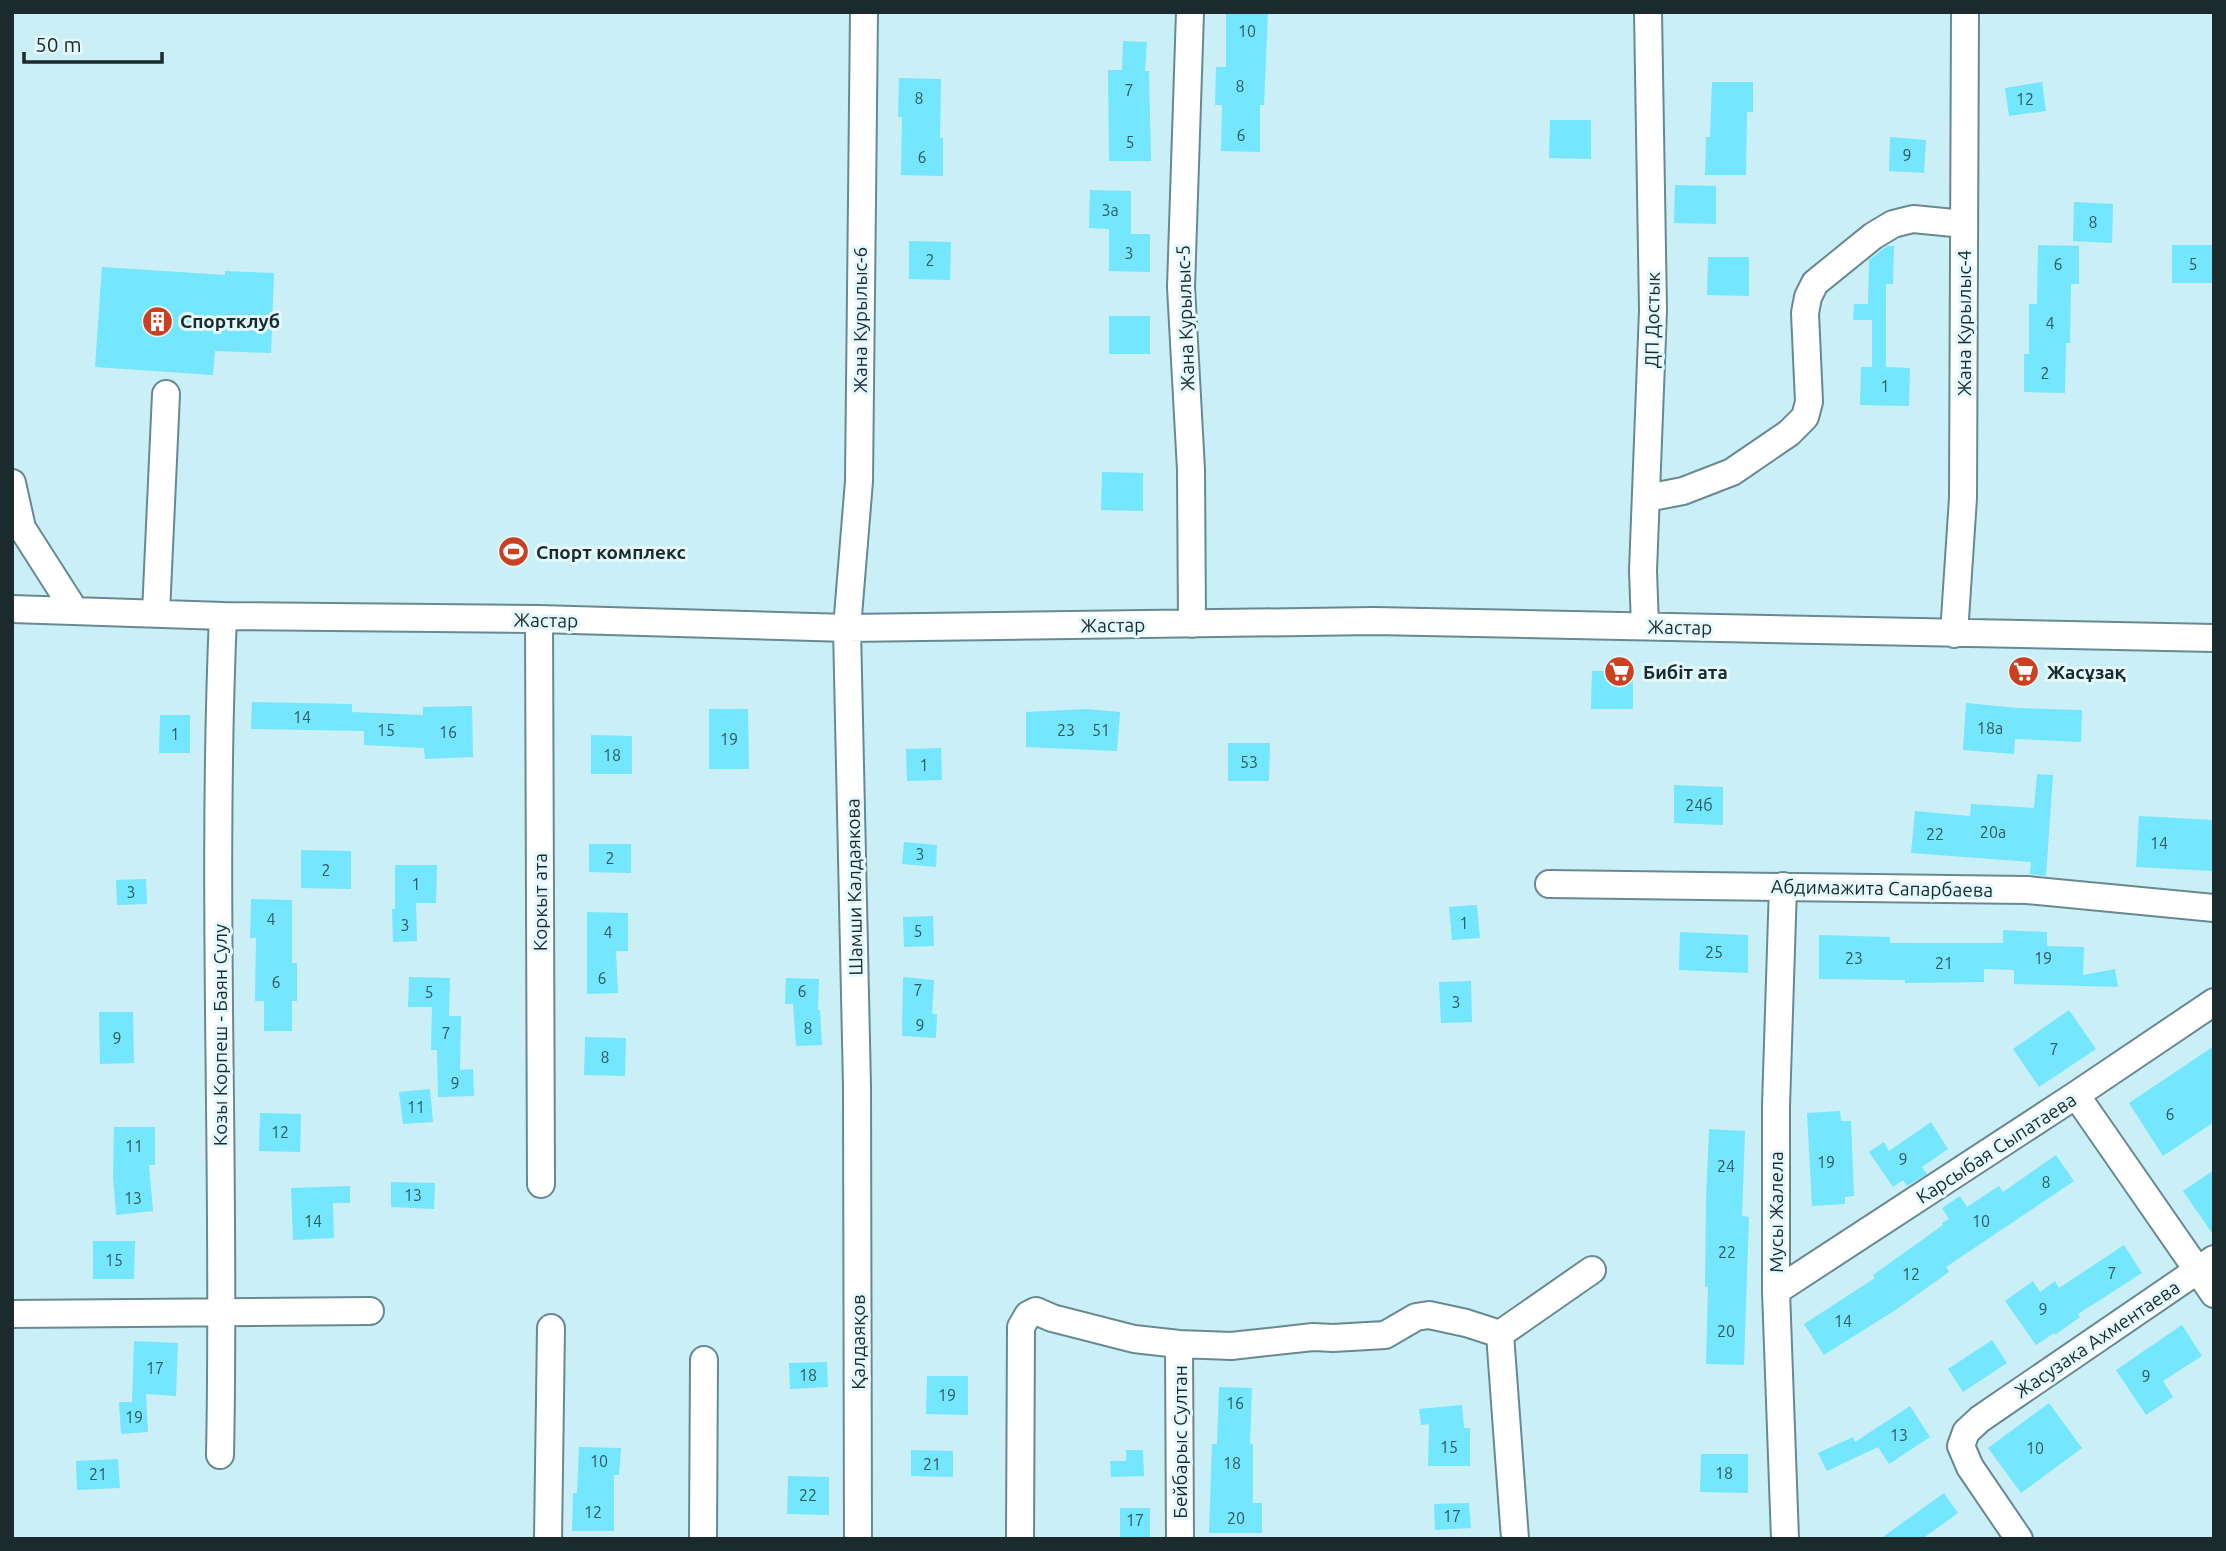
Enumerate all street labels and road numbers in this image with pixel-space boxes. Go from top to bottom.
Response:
street label: Жана Курылыс-5 [1171,244,1199,392]
street label: Жана Курылыс-6 [849,247,871,393]
street label: Жана Курылыс-4 [1953,250,1975,396]
street label: ДП Достык [1640,271,1664,368]
street label: Жастар [514,608,578,632]
street label: Жастар [1081,613,1145,637]
street label: Жастар [1648,615,1712,639]
street label: Шамши Калдаякова [841,798,867,976]
street label: Коркыт ата [529,853,551,951]
street label: Абдимажита Сапарбаева [1771,875,1993,901]
street label: Козы Корпеш - Баян Сулу [209,924,231,1146]
street label: Карсыбая Сыпатаева [1912,1088,2080,1208]
street label: Мусы Жалела [1765,1151,1787,1273]
street label: Жасузака Ахментаева [2010,1276,2184,1402]
street label: Қалдаяқов [847,1294,869,1390]
street label: Бейбарыс Султан [1169,1365,1191,1519]

